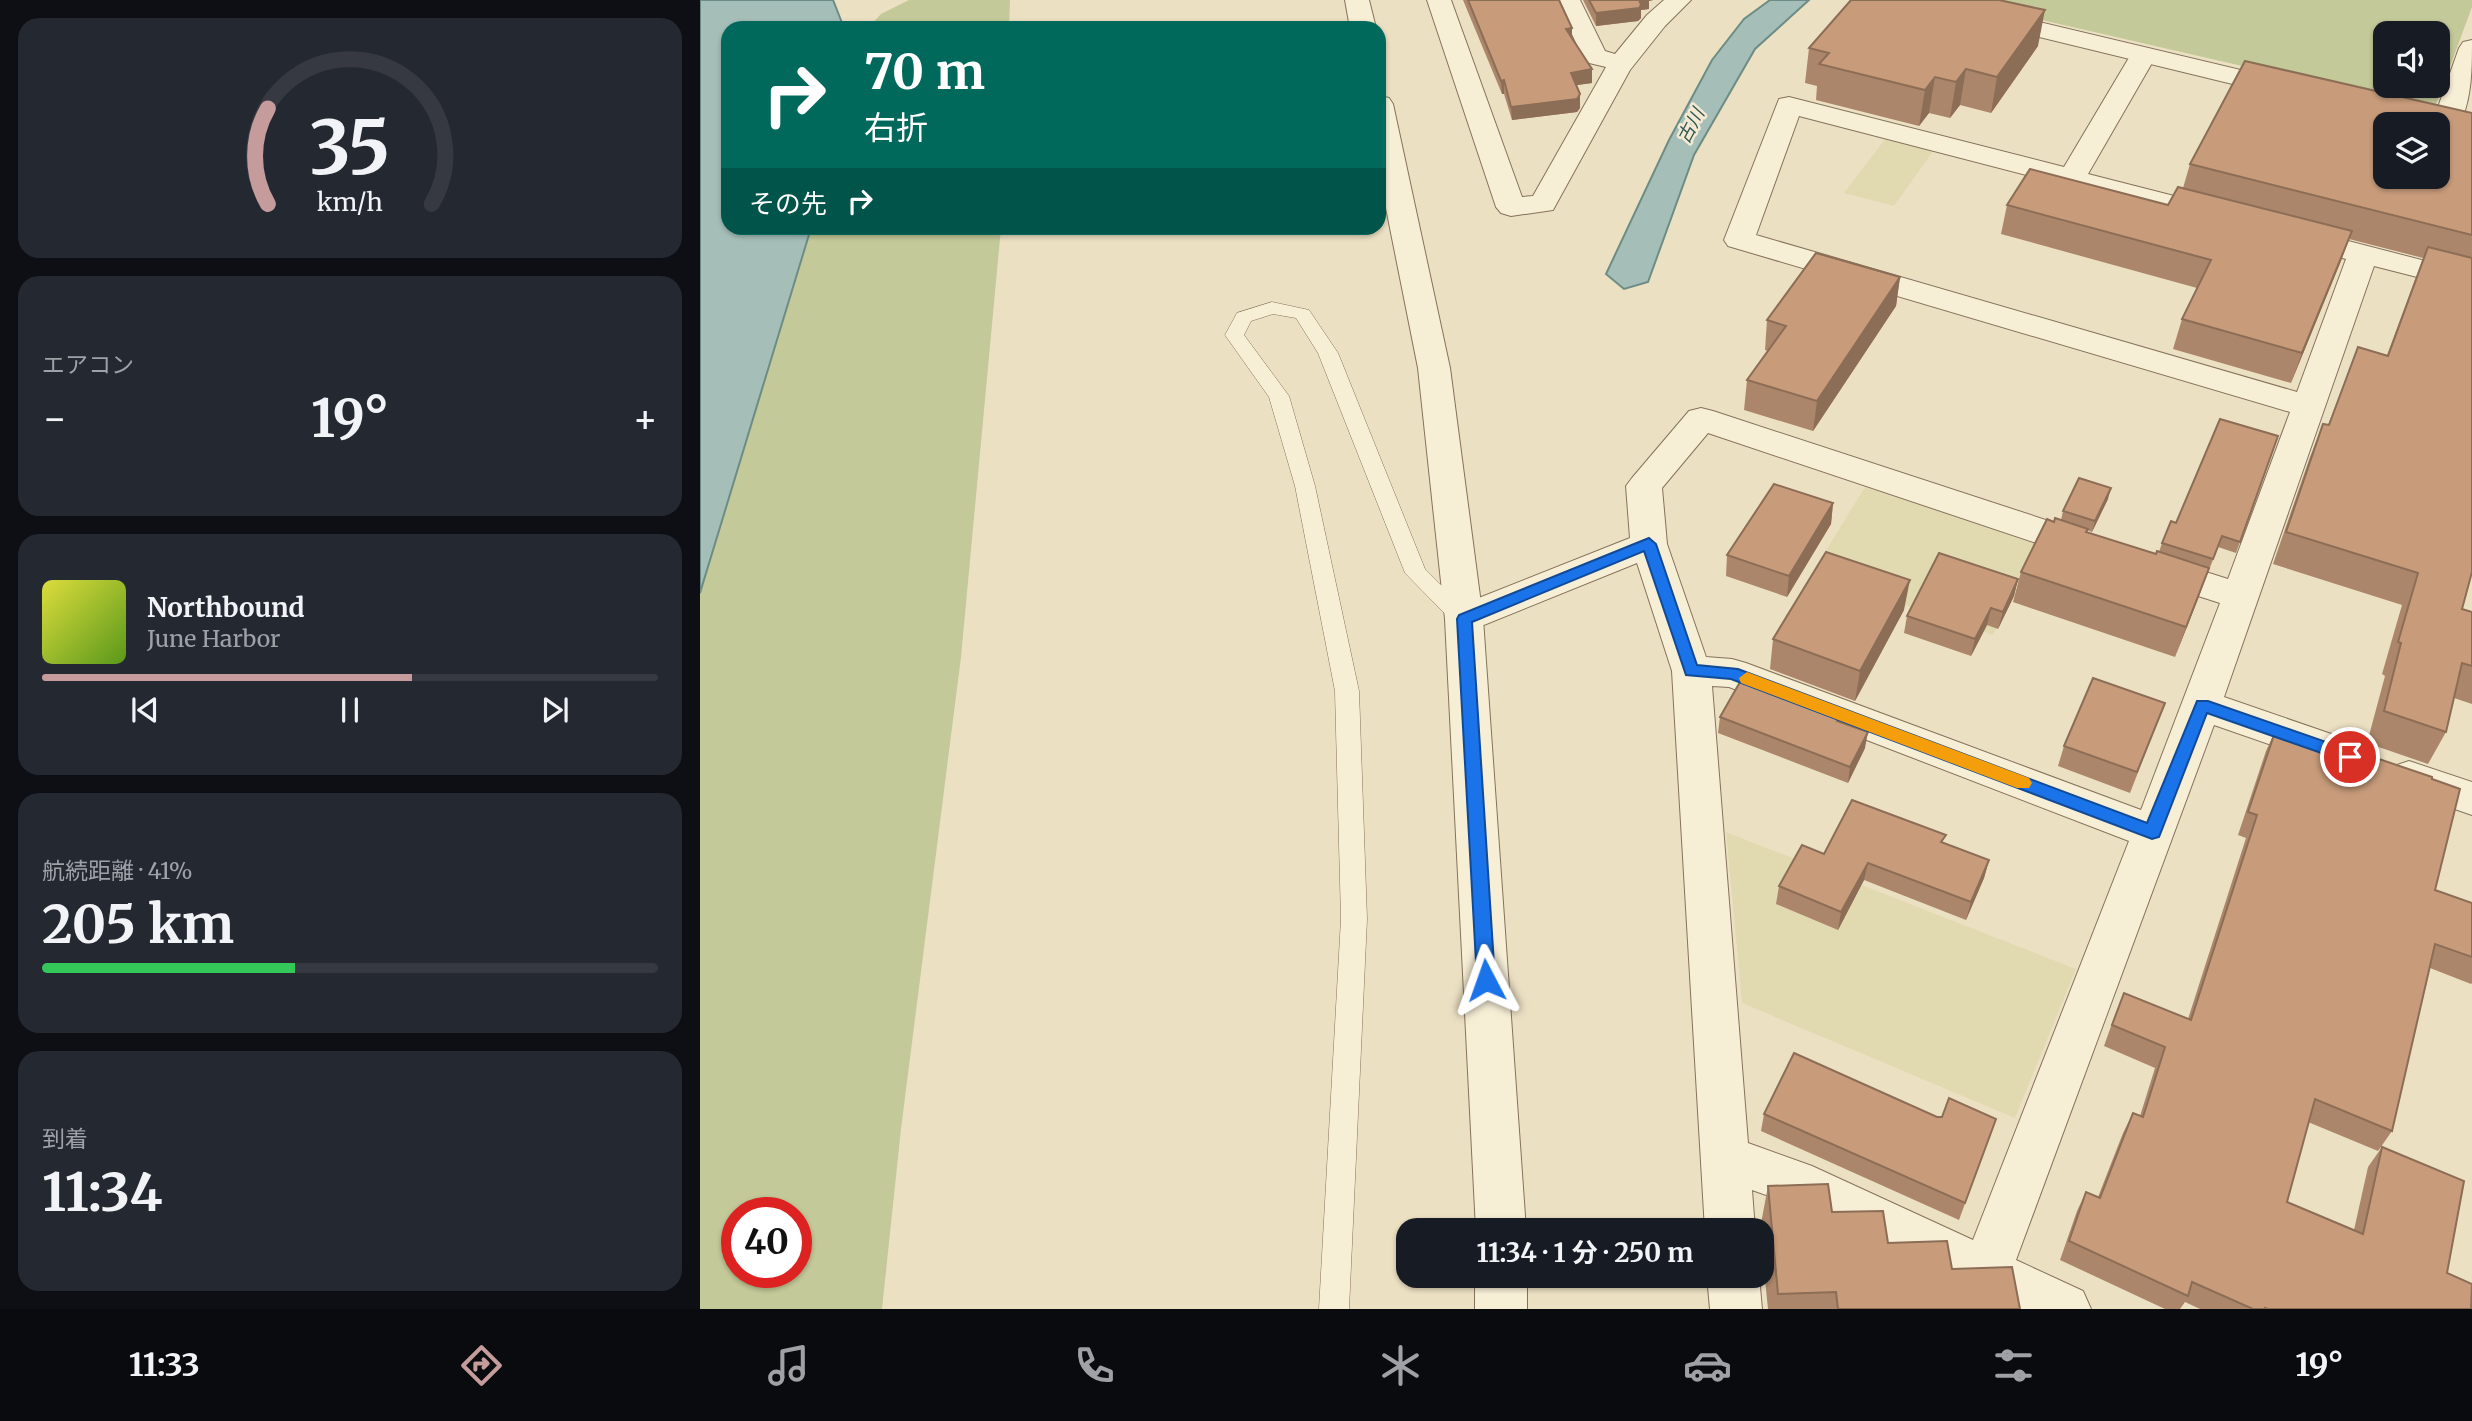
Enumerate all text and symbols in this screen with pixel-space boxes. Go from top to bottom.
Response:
map controls [2373,21,2450,189]
button: sound [2373,21,2450,98]
text: 70 m [864,41,985,102]
icon: right [749,49,840,140]
text: 35 [310,102,390,194]
water label: 古川 [1672,103,1710,147]
text: 右折 [864,108,928,148]
button: layers [2373,112,2450,189]
icon: right [841,182,879,220]
text: km/h [317,186,383,218]
text: その先 [749,187,827,220]
text: エアコン [42,350,134,379]
text: 19° [311,386,389,451]
text: − [42,395,67,442]
text: + [633,395,658,442]
text: Northbound [147,591,305,624]
text: June Harbor [147,624,280,653]
icon: previous [126,691,164,729]
icon: pause [331,691,369,729]
icon: next [536,691,574,729]
pin [2320,727,2380,787]
icon: arrive [2331,738,2369,776]
text: 航続距離 · 41% [42,856,193,885]
text: 205 km [42,892,234,957]
position arrow [1449,943,1523,1017]
text: 到着 [42,1124,88,1153]
text: 11:34 [42,1160,163,1225]
speed limit sign: 40 [721,1197,812,1288]
text: 11:34 · 1 分 · 250 m [1477,1236,1693,1269]
icon: directions [457,1341,506,1390]
icon: music [764,1341,813,1390]
icon: phone [1070,1341,1119,1390]
icon: climate [1376,1341,1425,1390]
icon: car [1683,1341,1732,1390]
icon: filters [1989,1341,2038,1390]
text: 11:33 [129,1345,200,1385]
text: 19° [2295,1345,2343,1385]

